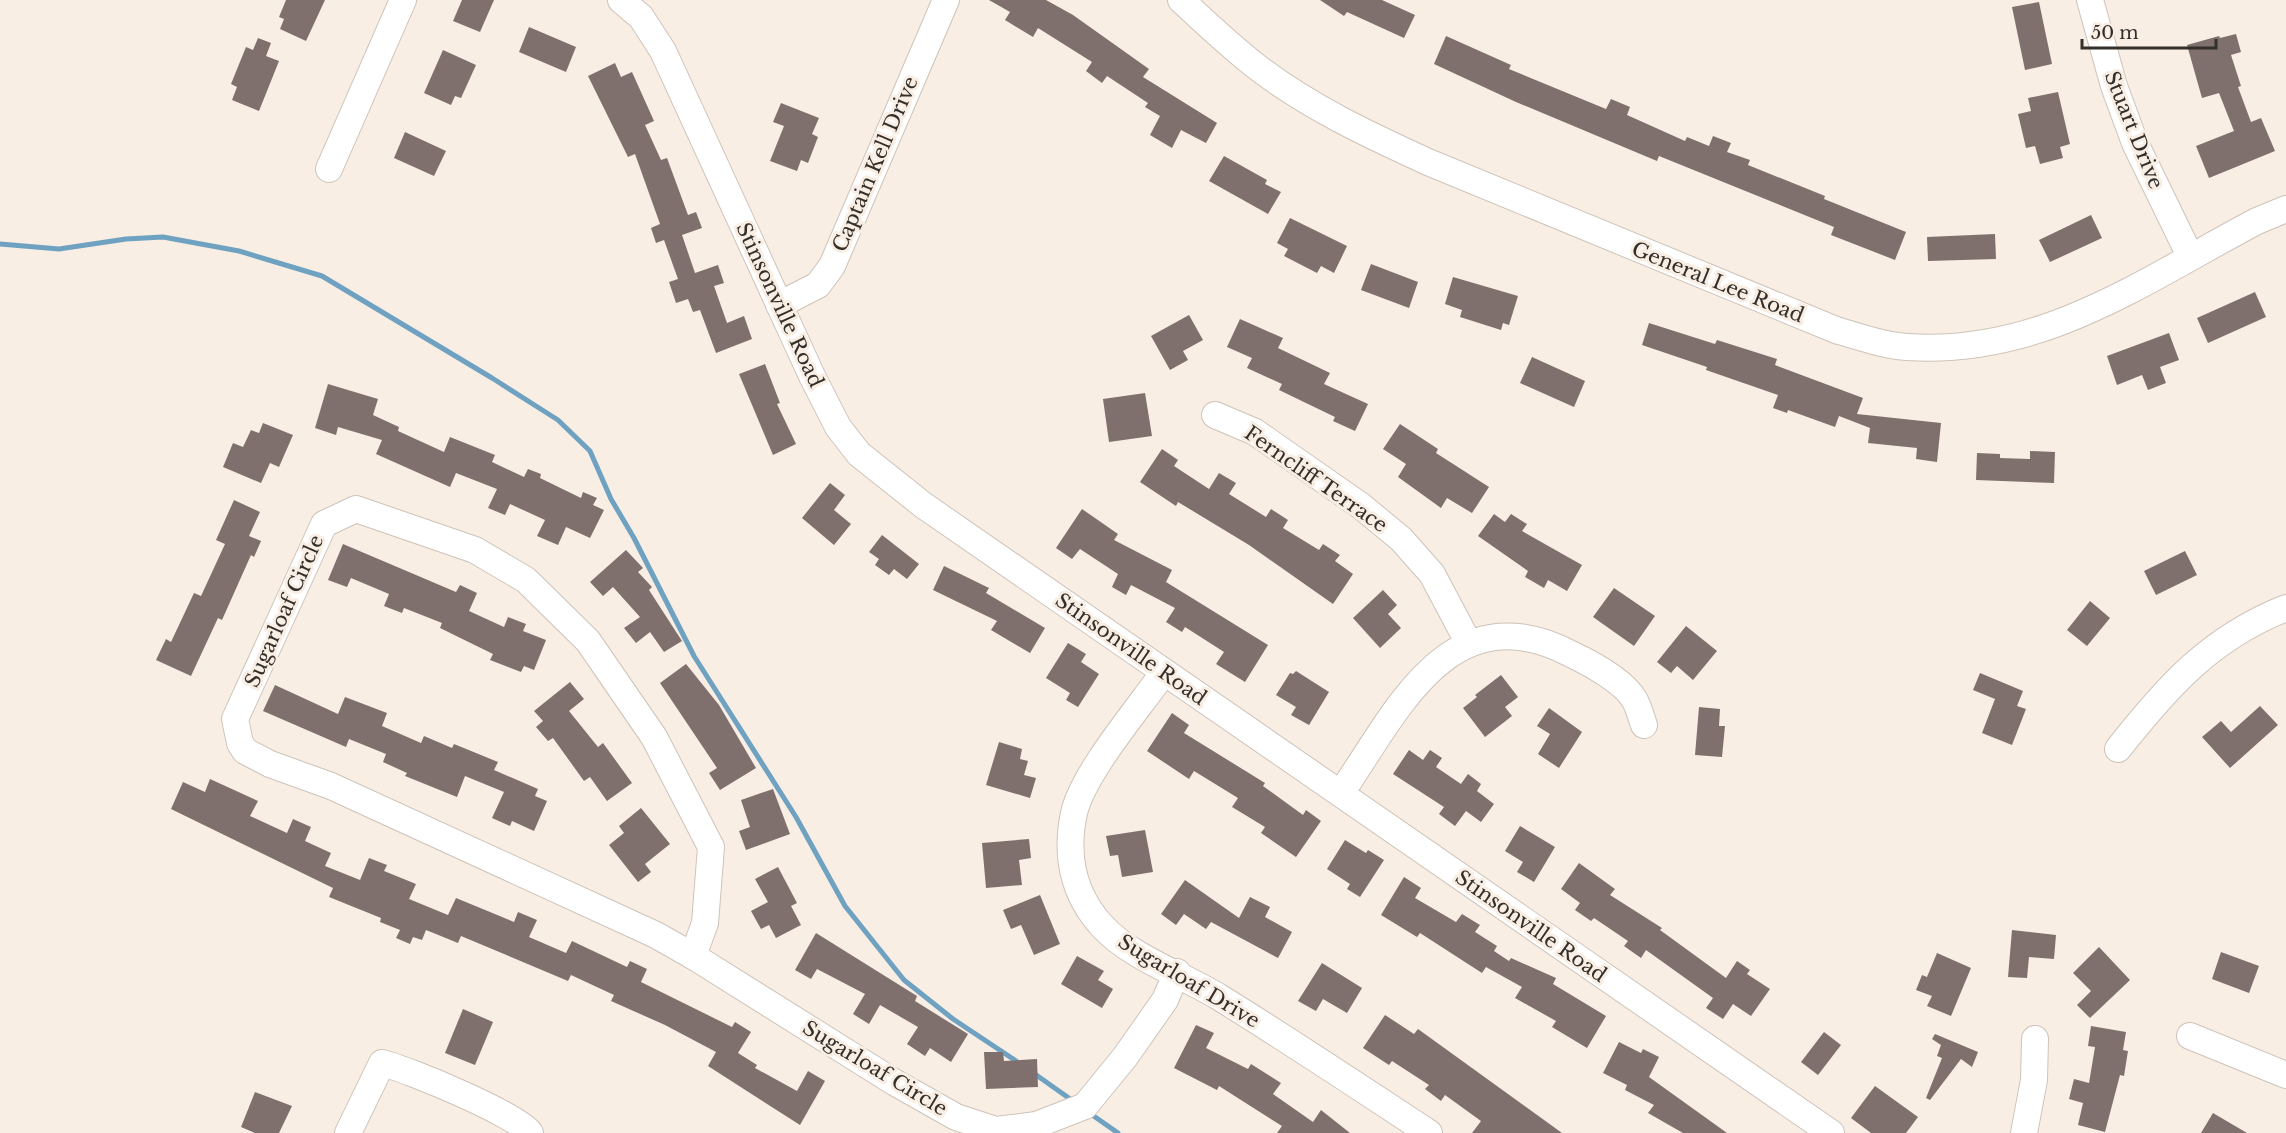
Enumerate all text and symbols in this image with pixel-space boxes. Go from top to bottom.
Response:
scale bar [2082,12,2216,50]
text: 50 m [2091,22,2139,44]
street label: Stuart Drive [2099,68,2169,192]
street label: Captain Kell Drive [827,73,923,255]
street label: Stinsonville Road [731,219,829,391]
street label: General Lee Road [1628,237,1808,327]
street label: Ferncliff Terrace [1240,421,1392,537]
street label: Sugarloaf Circle [240,531,328,691]
street label: Stinsonville Road [1051,588,1211,710]
street label: Stinsonville Road [1451,865,1611,987]
street label: Sugarloaf Drive [1114,929,1264,1033]
street label: Sugarloaf Circle [798,1015,952,1121]

